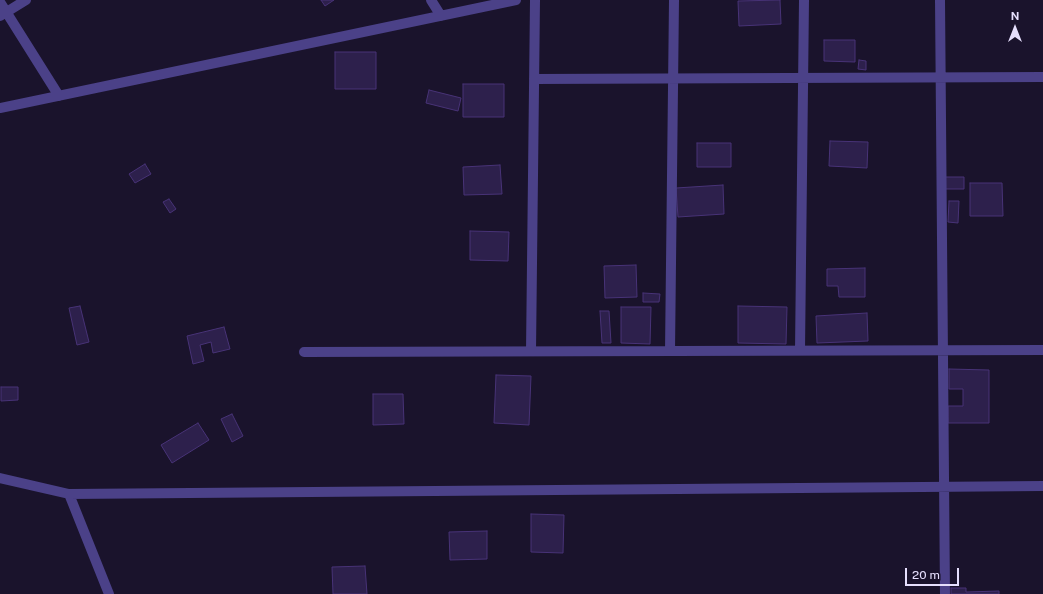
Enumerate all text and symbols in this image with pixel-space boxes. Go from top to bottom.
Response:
north arrow [995,8,1035,48]
text: N [1011,10,1019,22]
scale bar [907,560,961,586]
text: 20 m [912,568,940,582]

